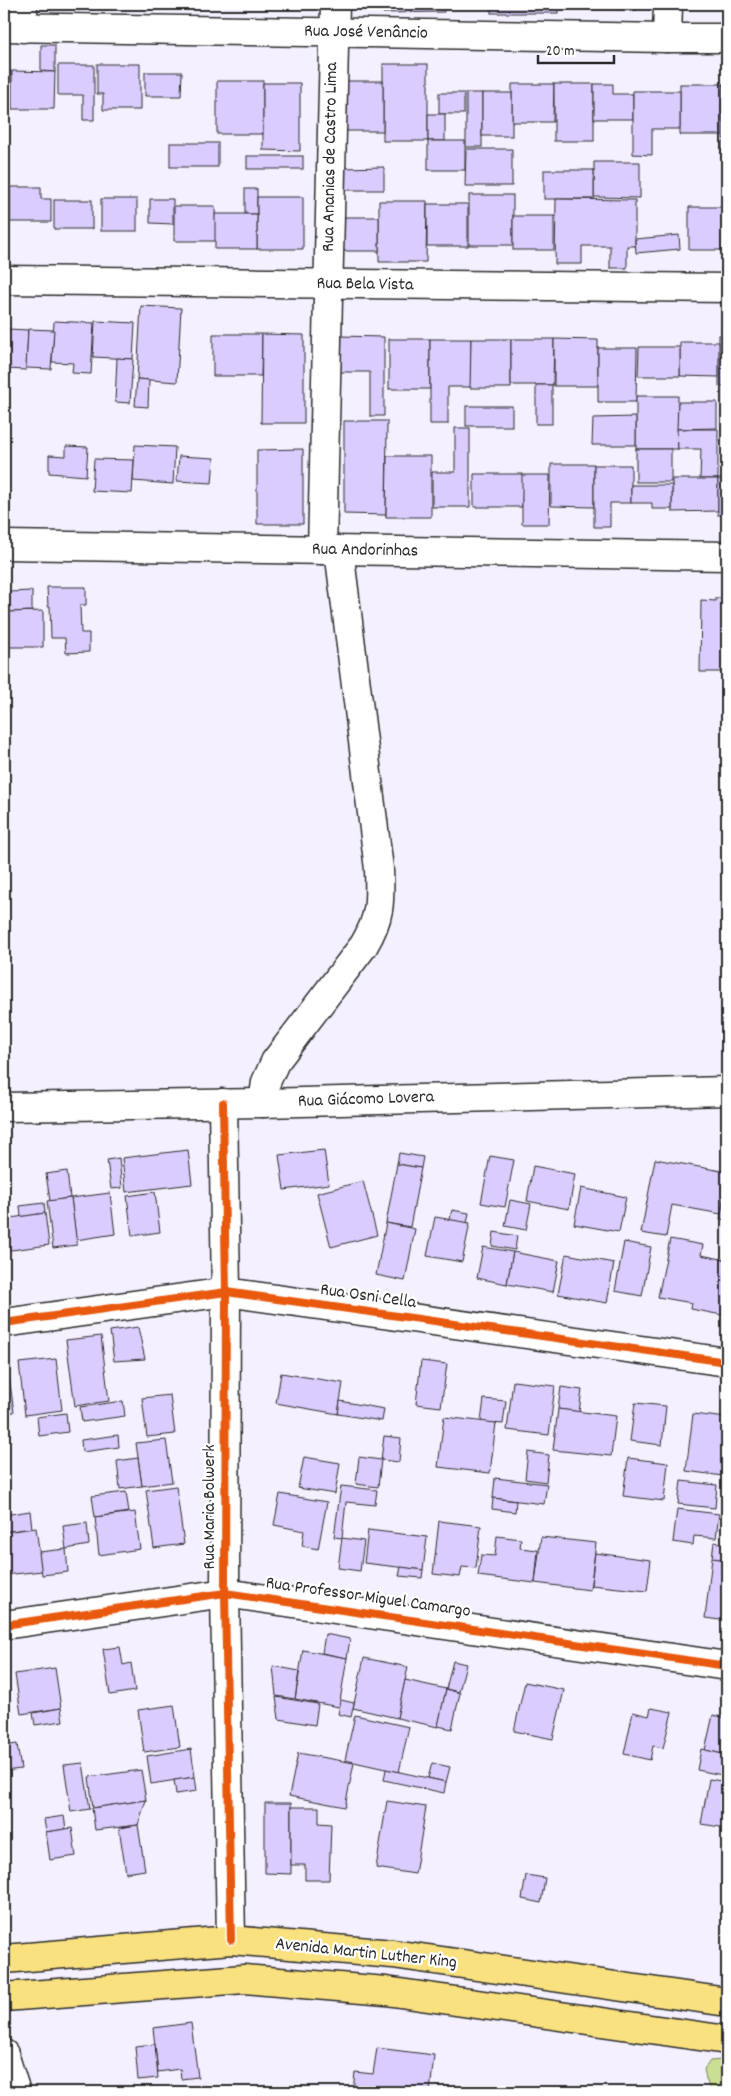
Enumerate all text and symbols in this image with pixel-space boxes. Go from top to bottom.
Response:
street label: Rua José Venâncio [304,19,428,47]
scale bar [538,32,615,64]
text: 20 m [546,41,574,63]
street label: Rua Ananias de Castro Lima [317,61,345,252]
street label: Rua Bela Vista [316,272,414,298]
street label: Rua Andorinhas [312,538,418,564]
street label: Rua Giácomo Lovera [298,1085,435,1115]
street label: Rua Osni Cella [318,1278,418,1316]
street label: Rua Maria Bolwerk [198,1444,223,1570]
street label: Rua Professor Miguel Camargo [264,1571,472,1625]
street label: Avenida Martin Luther King [274,1932,458,1976]

